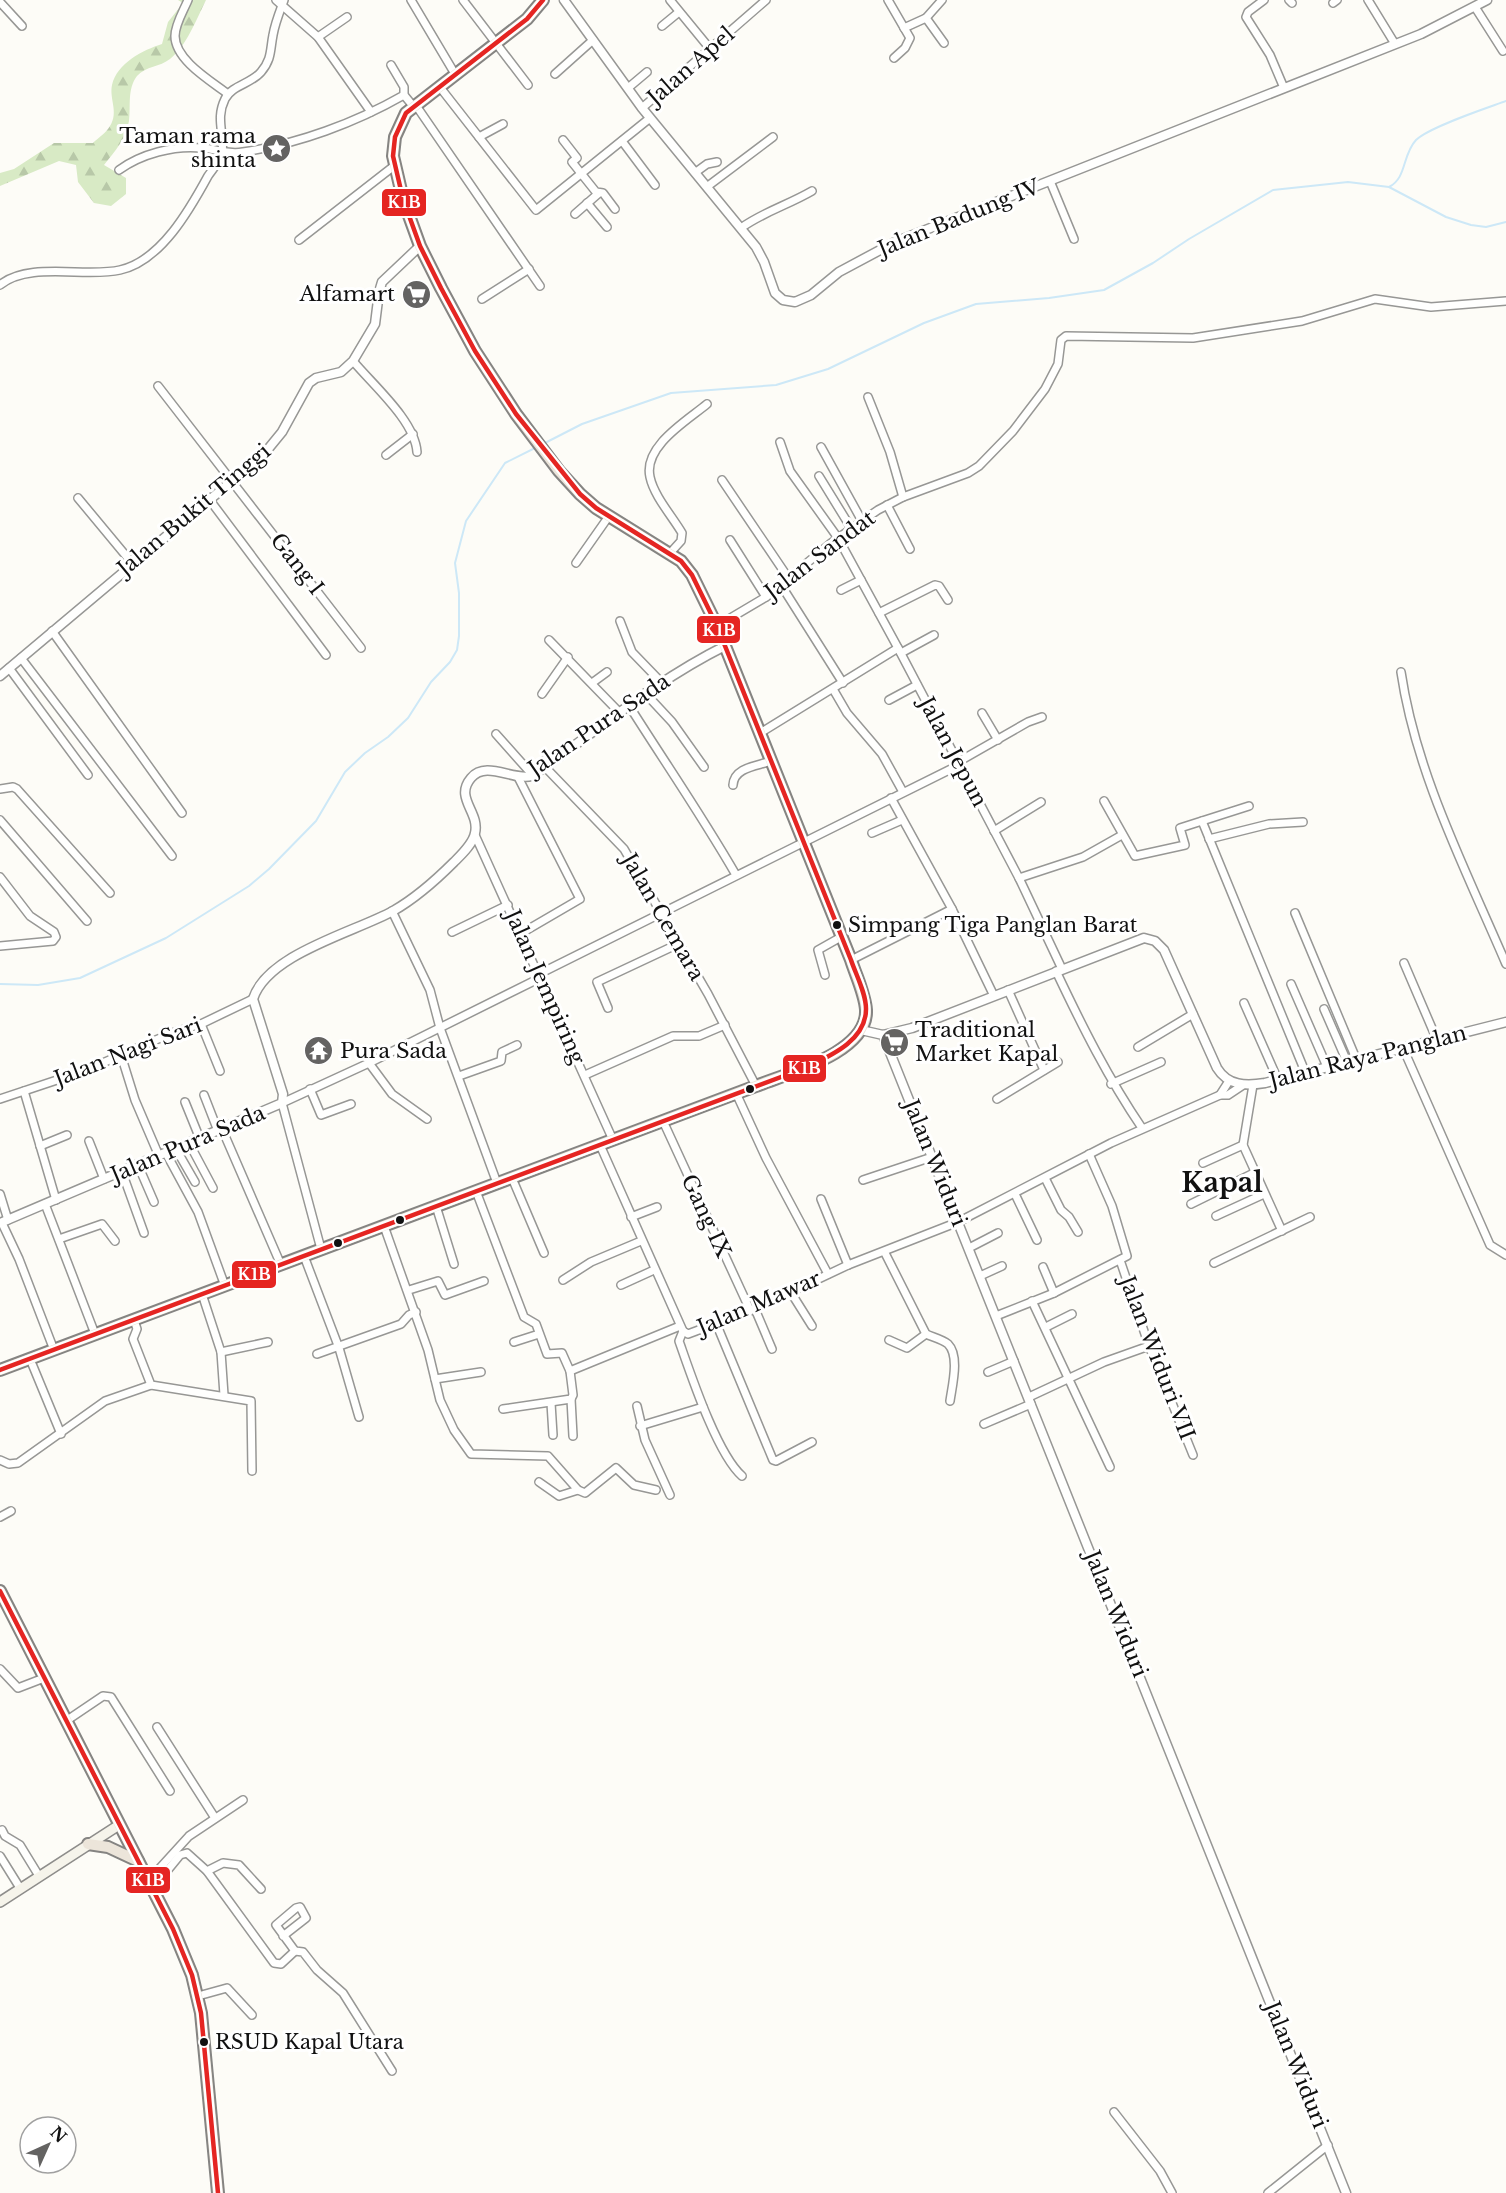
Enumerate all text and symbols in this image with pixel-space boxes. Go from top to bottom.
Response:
street label: Jalan Apel [640,21,740,113]
place label: Taman rama shinta [119,123,256,173]
place icon: Taman rama shinta [261,132,293,164]
street label: Jalan Badung IV [872,173,1044,263]
line badge: K1B [381,188,427,217]
text: K1B [387,192,421,212]
supermarket icon: Alfamart [400,278,432,310]
place label: Alfamart [299,281,395,307]
street label: Jalan Bukit Tinggi [110,438,276,584]
street label: Jalan Sandat [757,505,880,607]
street label: Gang I [265,528,329,600]
line badge: K1B [696,615,741,644]
text: K1B [702,620,736,640]
street label: Jalan Pura Sada [521,668,675,784]
street label: Jalan Jepun [912,690,993,811]
street label: Jalan Cemara [615,846,710,986]
street label: Jalan Jempiring [498,903,591,1069]
place label: Simpang Tiga Panglan Barat [848,913,1138,937]
marker: Simpang Tiga Panglan Barat [831,919,843,931]
street label: Jalan Nagi Sari [48,1012,206,1093]
place label: Traditional Market Kapal [915,1017,1059,1067]
street label: Jalan Raya Panglan [1264,1020,1469,1095]
supermarket icon: Traditional Market Kapal [878,1026,910,1058]
temple icon: Pura Sada [303,1035,335,1067]
place label: Pura Sada [340,1038,447,1064]
line badge: K1B [782,1054,827,1083]
text: K1B [787,1058,821,1078]
unlabelled marker [744,1083,756,1095]
street label: Jalan Widuri [897,1093,972,1230]
street label: Jalan Pura Sada [104,1100,269,1189]
district label: Kapal [1181,1166,1263,1199]
street label: Gang IX [675,1170,737,1262]
unlabelled marker [394,1214,406,1226]
unlabelled marker [332,1237,344,1249]
line badge: K1B [231,1260,277,1289]
text: K1B [237,1264,271,1284]
street label: Jalan Mawar [691,1265,825,1342]
street label: Jalan Widuri VII [1113,1270,1200,1444]
street label: Jalan Widuri [1078,1544,1153,1681]
line badge: K1B [125,1866,171,1894]
text: K1B [131,1870,165,1890]
street label: Jalan Widuri [1258,1995,1333,2132]
place label: RSUD Kapal Utara [215,2030,405,2054]
marker: RSUD Kapal Utara [198,2036,210,2048]
north arrow [18,2115,78,2175]
text: N [46,2122,71,2147]

